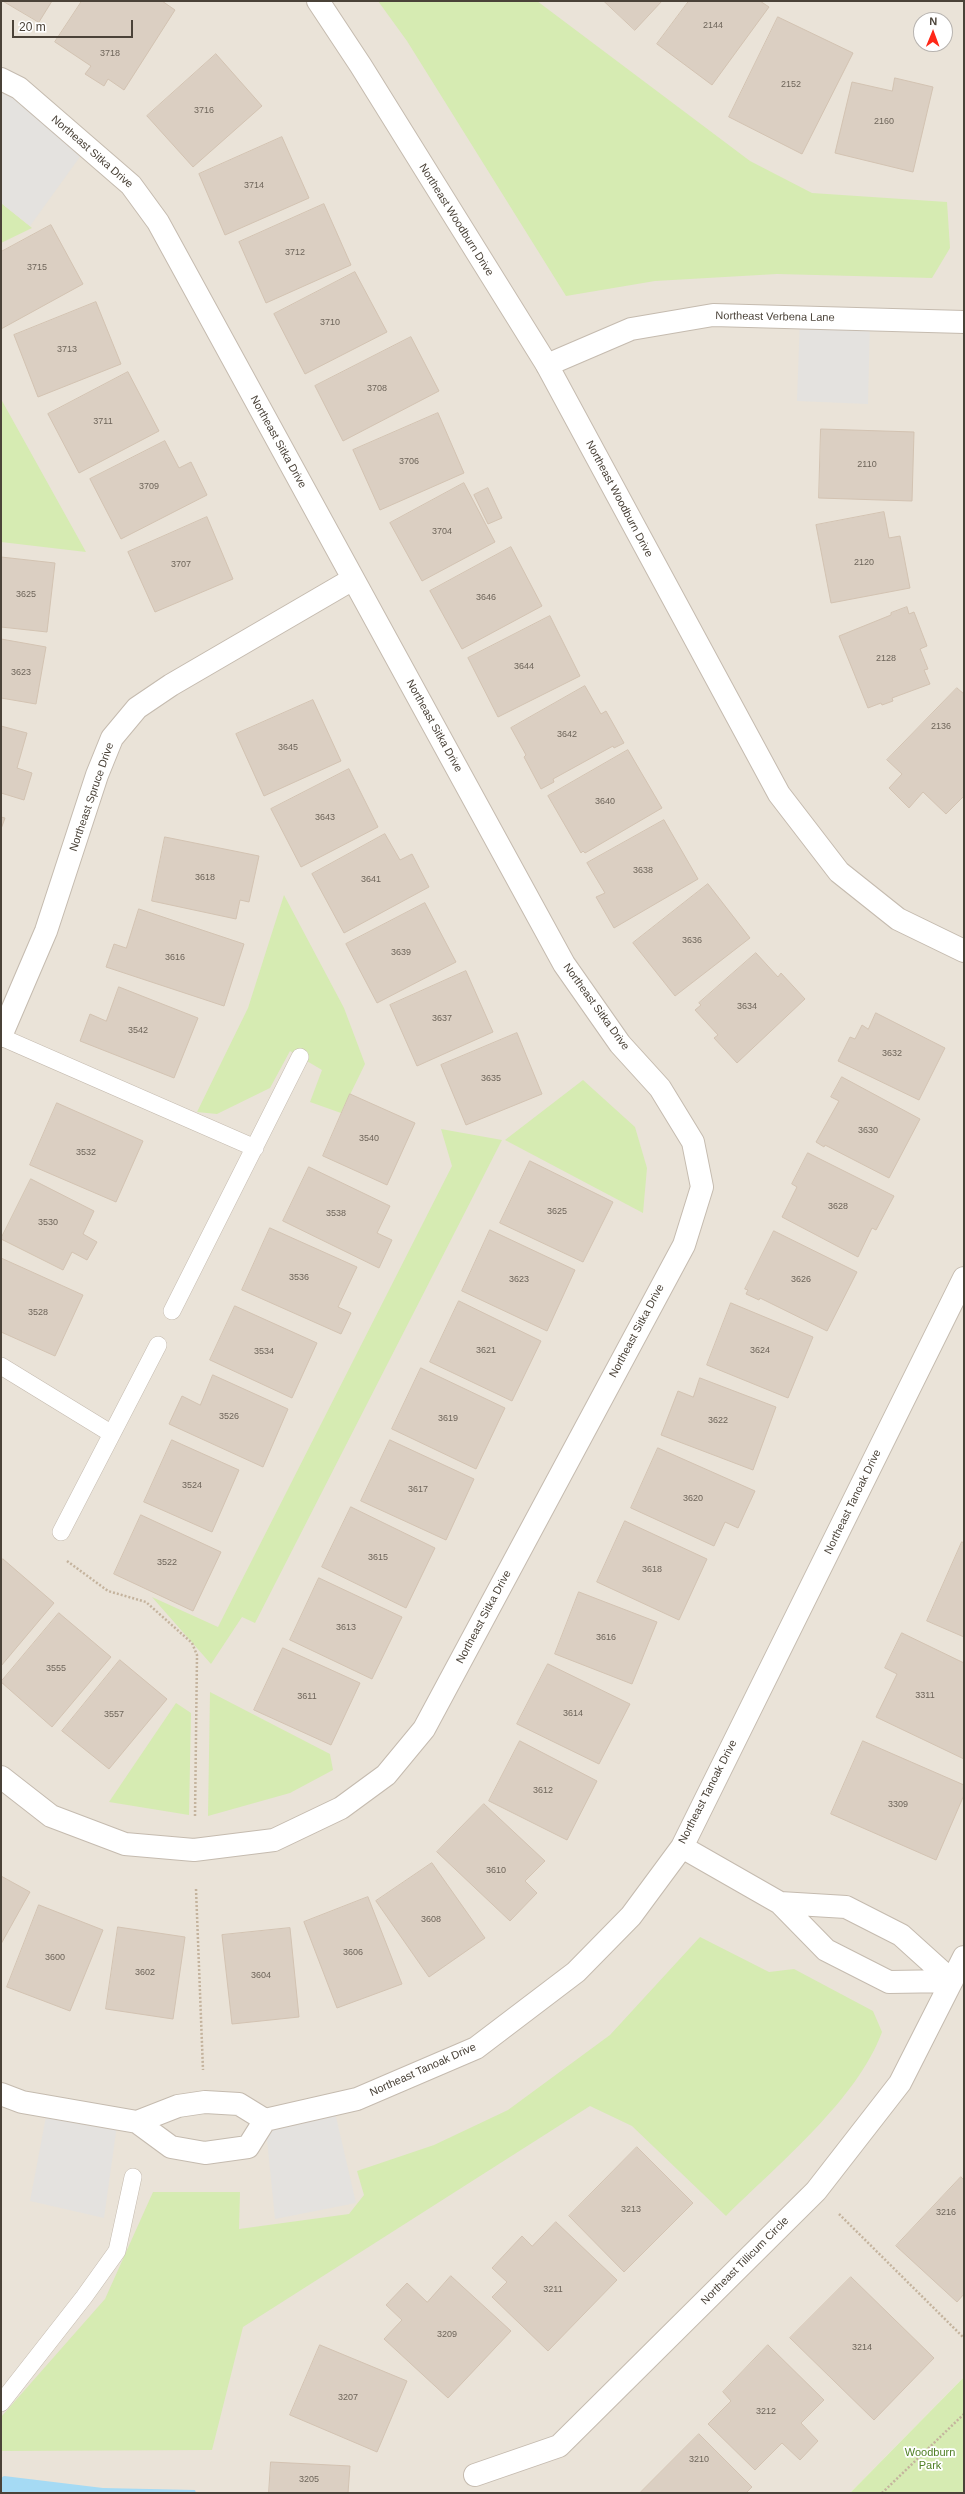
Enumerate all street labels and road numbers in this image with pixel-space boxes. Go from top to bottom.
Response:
street label: Northeast Sitka Drive [48,113,136,191]
street label: Northeast Woodburn Drive [416,161,496,279]
street label: Northeast Verbena Lane [715,309,835,325]
street label: Northeast Sitka Drive [247,393,309,491]
street label: Northeast Woodburn Drive [583,438,655,560]
street label: Northeast Sitka Drive [403,677,465,775]
street label: Northeast Spruce Drive [67,741,117,853]
street label: Northeast Sitka Drive [560,961,632,1053]
street label: Northeast Sitka Drive [607,1282,667,1380]
street label: Northeast Tanoak Drive [822,1447,884,1557]
street label: Northeast Sitka Drive [454,1568,514,1666]
street label: Northeast Tanoak Drive [676,1738,740,1846]
street label: Northeast Tanoak Drive [368,2041,478,2099]
street label: Northeast Tillicum Circle [698,2214,792,2308]

